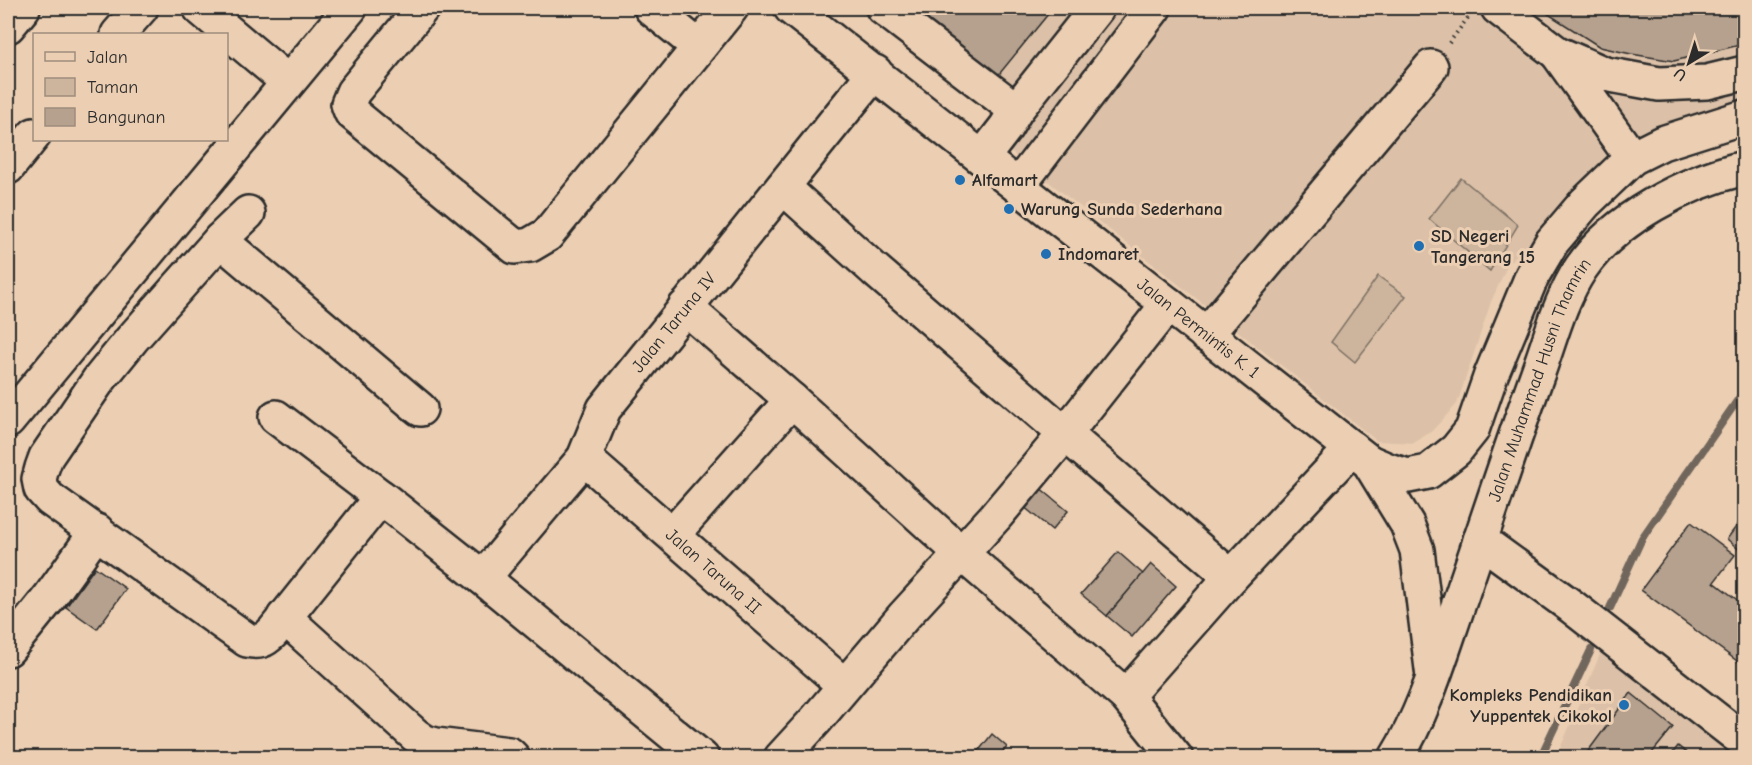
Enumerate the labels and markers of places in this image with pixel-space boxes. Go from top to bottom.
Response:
place label: Alfamart [972,170,1038,191]
marker: Alfamart [953,173,967,187]
place label: Warung Sunda Sederhana [1021,199,1223,220]
marker: Warung Sunda Sederhana [1002,202,1016,216]
place label: SD Negeri Tangerang 15 [1431,226,1535,268]
marker: SD Negeri Tangerang 15 [1412,239,1426,253]
place label: Indomaret [1058,244,1140,265]
marker: Indomaret [1039,247,1053,261]
place label: Kompleks Pendidikan Yuppentek Cikokol [1449,685,1612,727]
marker: Kompleks Pendidikan Yuppentek Cikokol [1617,698,1631,712]

